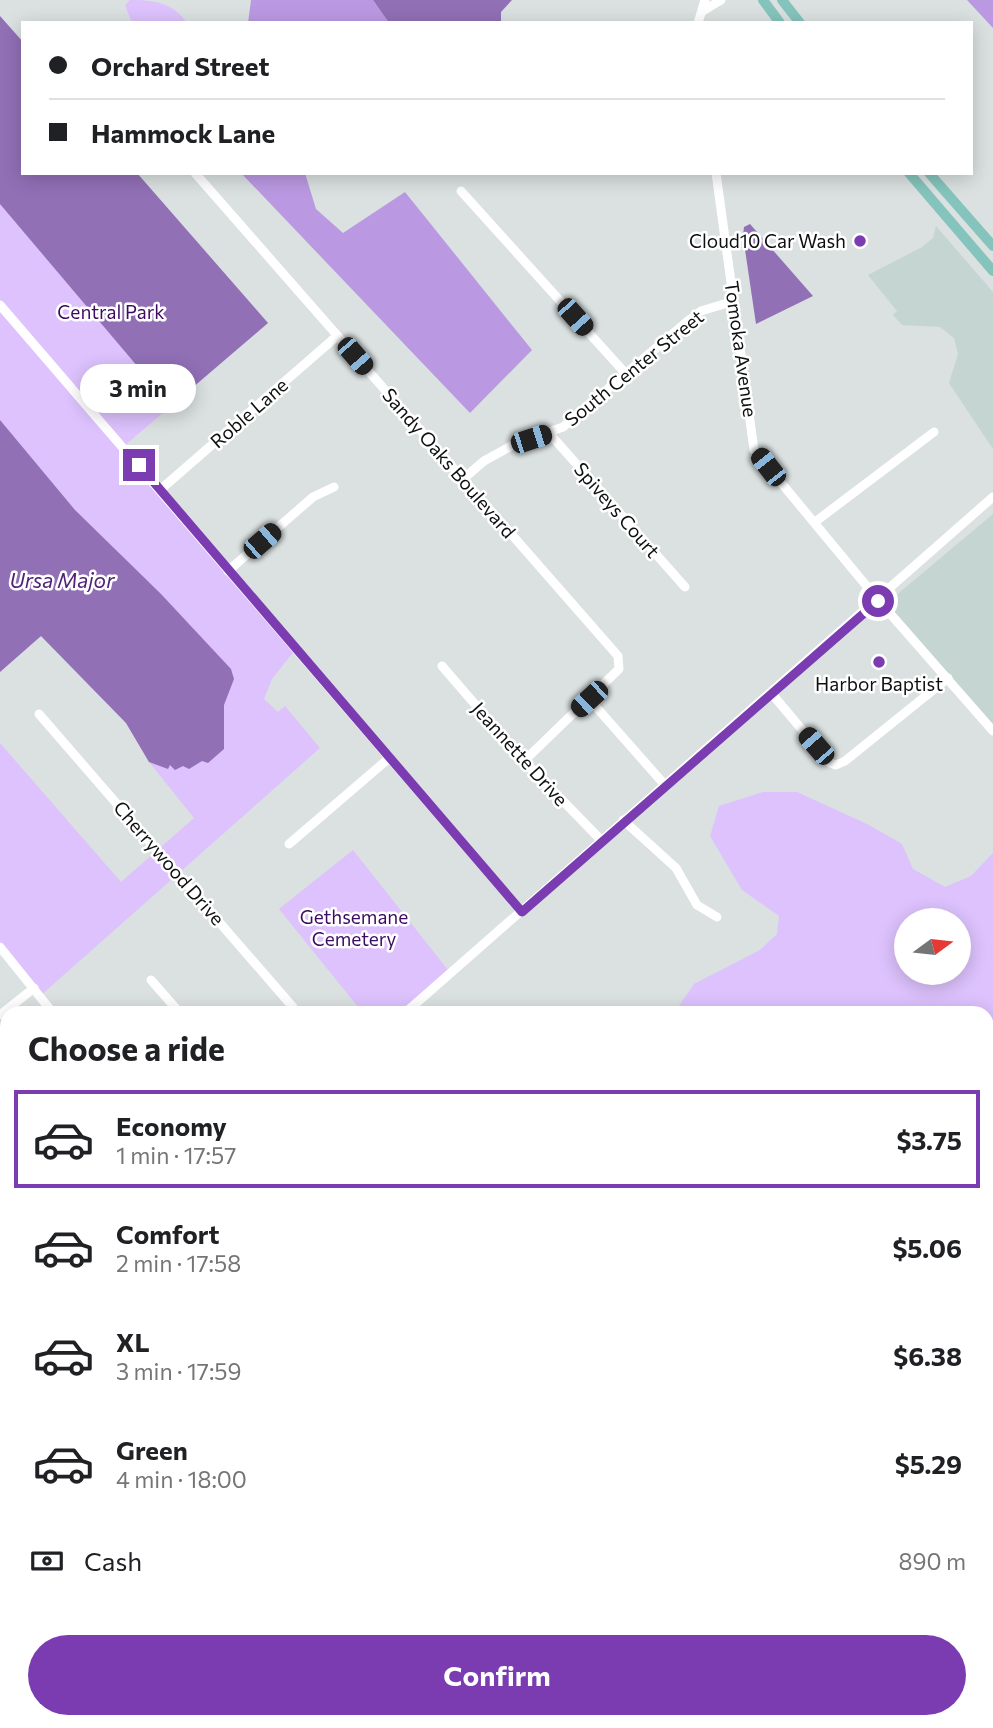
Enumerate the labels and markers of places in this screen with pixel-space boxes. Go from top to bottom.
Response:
place label: Cloud10 Car Wash [689,229,846,252]
marker: Cloud10 Car Wash [852,233,868,249]
marker: Harbor Baptist [871,654,887,670]
place label: Harbor Baptist [815,672,943,695]

